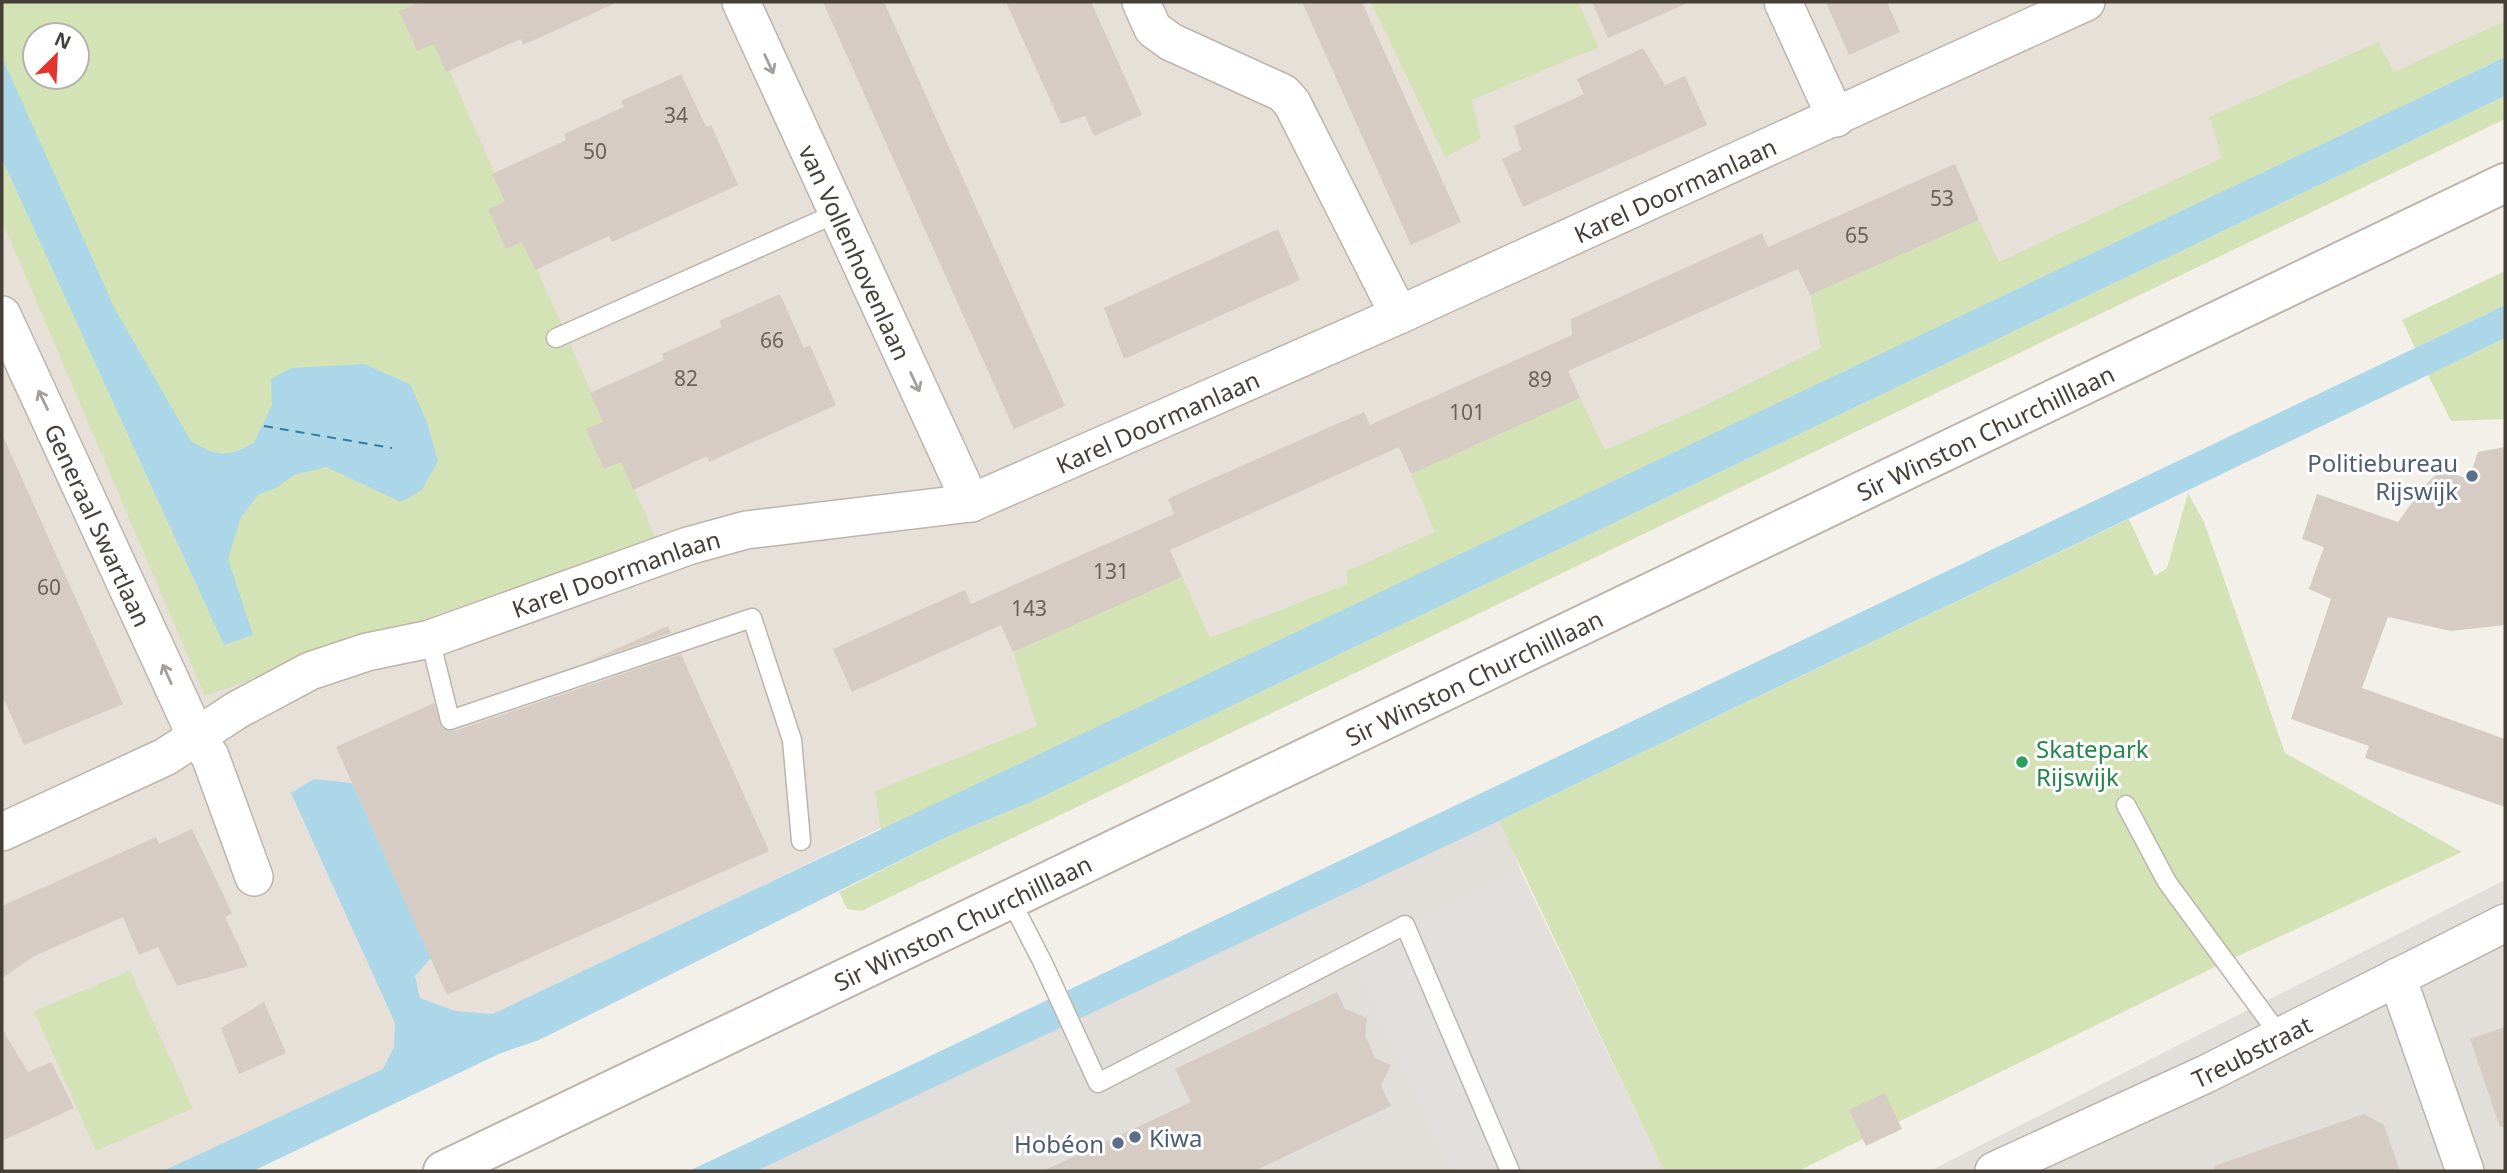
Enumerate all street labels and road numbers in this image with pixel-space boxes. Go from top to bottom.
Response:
street label: Karel Doormanlaan [1568,129,1781,250]
street label: van Vollenhovenlaan [792,139,919,365]
street label: Sir Winston Churchilllaan [1851,356,2119,508]
street label: Karel Doormanlaan [1050,362,1264,480]
street label: Generaal Swartlaan [38,418,160,632]
street label: Karel Doormanlaan [507,521,724,625]
street label: Sir Winston Churchilllaan [1339,601,1608,753]
street label: Sir Winston Churchilllaan [828,846,1097,998]
street label: Treubstraat [2186,1007,2317,1095]

